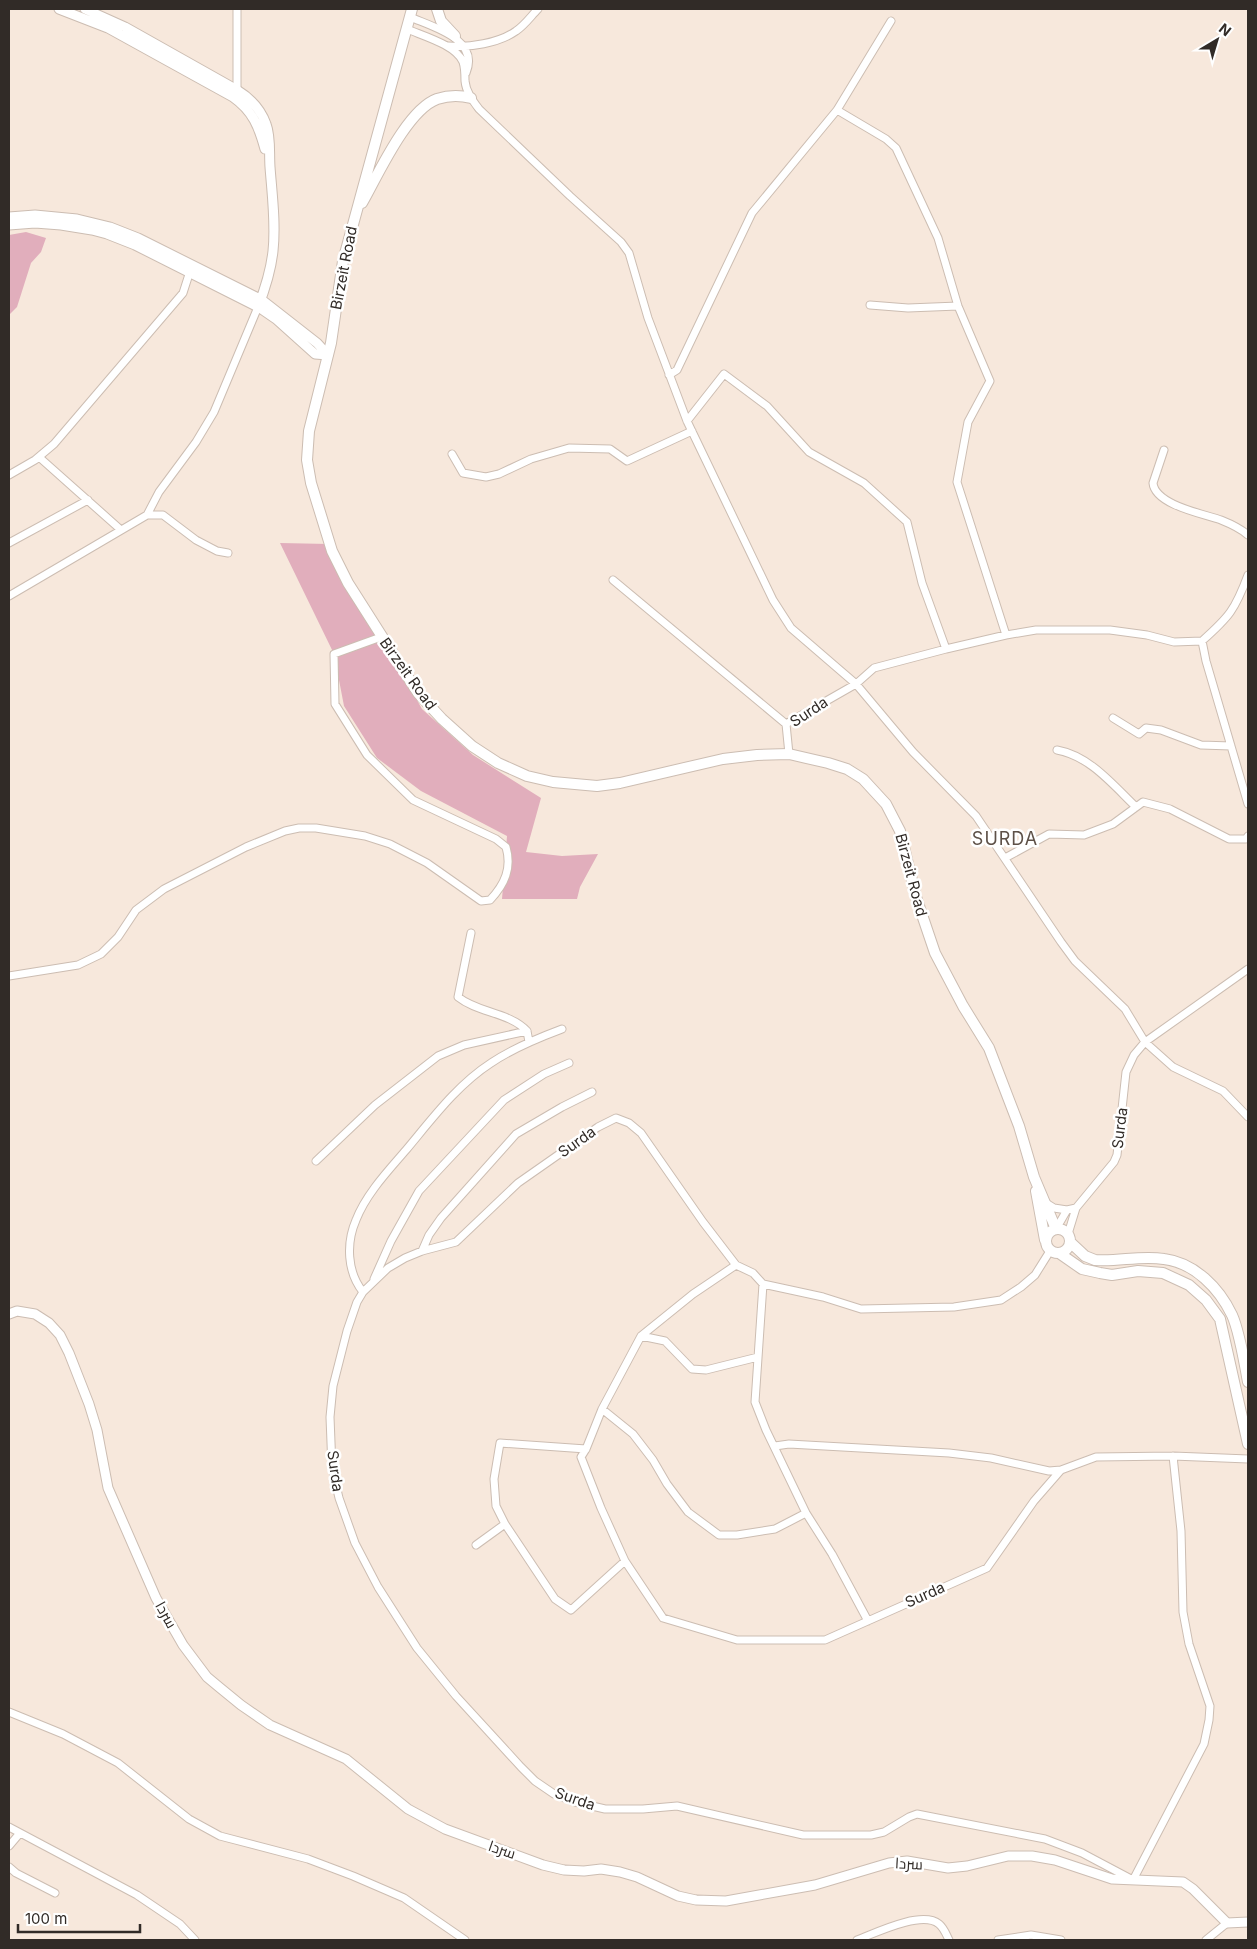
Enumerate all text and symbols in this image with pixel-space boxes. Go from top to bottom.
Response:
north arrow [1192,15,1242,65]
text: N [1216,19,1235,39]
street label: Birzeit Road [326,224,361,311]
street label: Birzeit Road [376,634,441,714]
street label: Surda [786,692,831,731]
district label: SURDA [972,828,1038,849]
street label: Birzeit Road [891,831,932,918]
street label: Surda [1108,1106,1131,1150]
street label: Surda [554,1122,599,1161]
street label: Surda [323,1449,348,1493]
street label: Surda [902,1577,948,1612]
street label: سردا [151,1598,182,1632]
street label: Surda [552,1783,598,1814]
street label: سردا [486,1836,518,1863]
street label: سردا [895,1853,923,1874]
scale bar [18,1902,140,1934]
text: 100 m [25,1909,67,1928]

